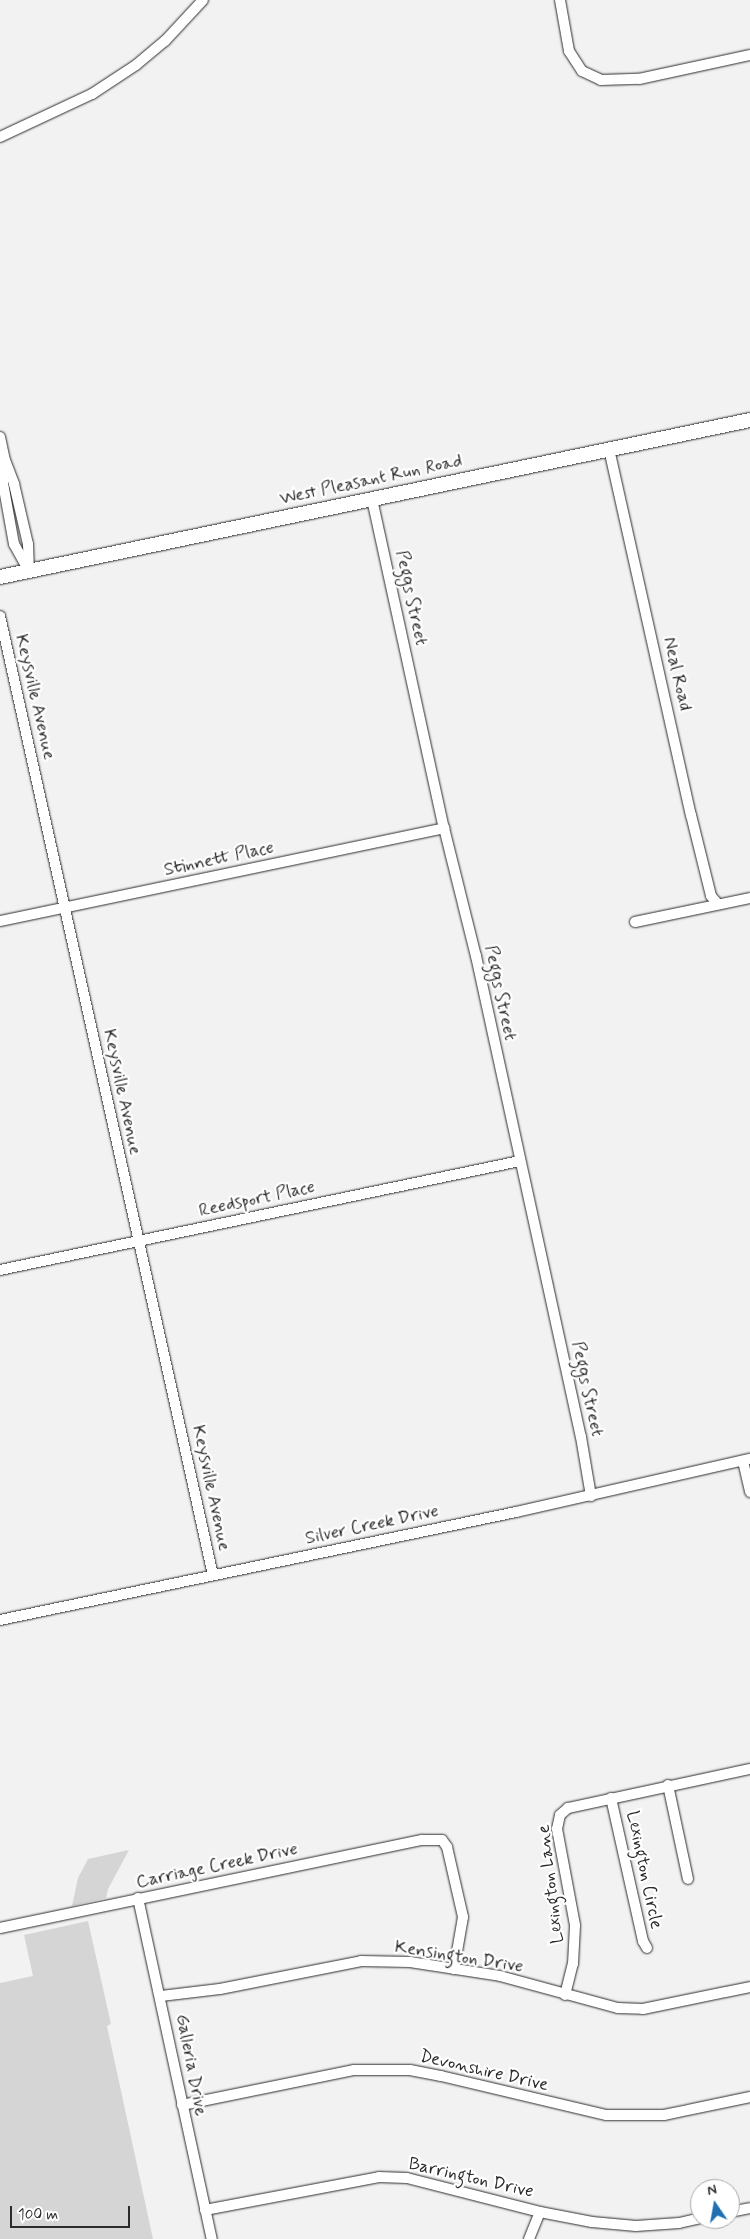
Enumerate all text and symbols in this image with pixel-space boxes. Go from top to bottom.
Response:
street label: West Pleasant Run Road [279,450,463,510]
street label: Peggs Street [390,547,432,649]
street label: Keysville Avenue [10,632,60,762]
street label: Neal Road [658,635,696,713]
street label: Stinnett Place [162,837,276,881]
street label: Peggs Street [479,942,521,1044]
street label: Keysville Avenue [98,1027,146,1157]
street label: Reedsport Place [197,1176,317,1222]
street label: Peggs Street [566,1338,608,1440]
street label: Keysville Avenue [187,1423,235,1553]
street label: Silver Creek Drive [303,1500,441,1550]
street label: Lexington Circle [621,1809,667,1931]
street label: Lexington Lane [533,1826,569,1942]
street label: Carriage Creek Drive [135,1838,299,1894]
street label: Kensington Drive [394,1936,524,1978]
street label: Galleria Drive [171,2013,211,2117]
street label: Devonshire Drive [418,2046,550,2096]
street label: Barrington Drive [407,2153,535,2203]
north arrow [690,2179,740,2229]
text: N [706,2181,719,2200]
scale bar [12,2196,132,2228]
text: 100 m [18,2205,58,2225]

